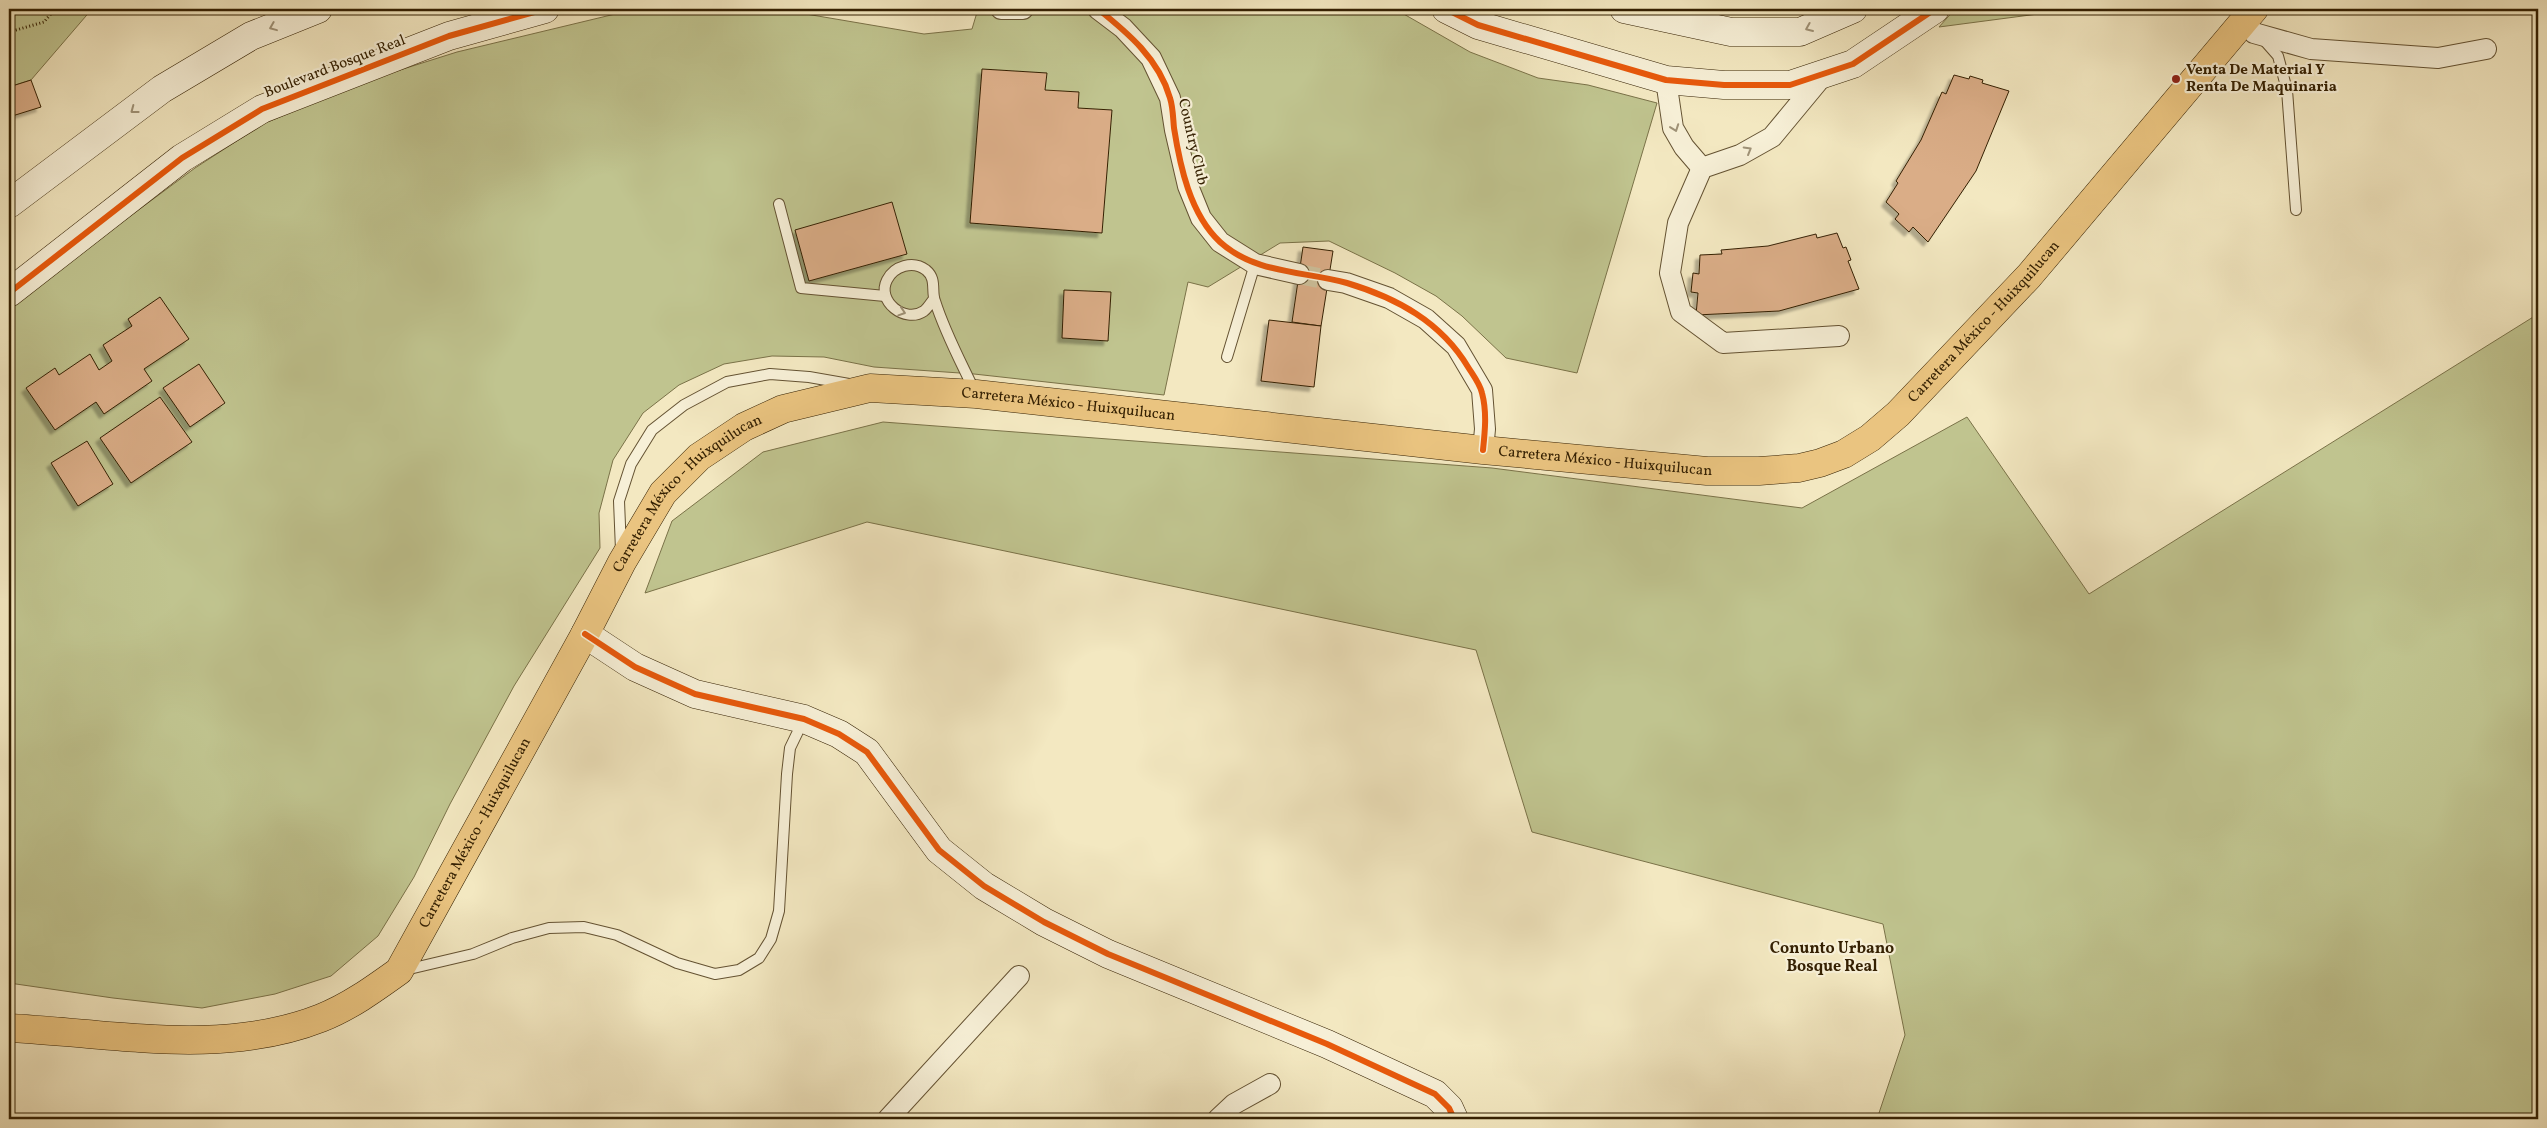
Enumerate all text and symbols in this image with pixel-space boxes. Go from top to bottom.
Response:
one-way arrow [269,21,278,31]
one-way arrow [1805,23,1813,33]
street label: Boulevard Bosque Real [261,30,409,104]
place label: Venta De Material Y Renta De Maquinaria [2186,60,2337,98]
marker: Venta De Material Y Renta De Maquinaria [2170,73,2182,85]
street label: Country Club [1172,97,1212,187]
one-way arrow [130,104,140,113]
one-way arrow [1669,123,1679,132]
one-way arrow [1742,147,1751,157]
street label: Carretera México - Huixquilucan [1903,236,2065,408]
one-way arrow [897,306,906,316]
street label: Carretera México - Huixquilucan [961,383,1176,426]
street label: Carretera México - Huixquilucan [608,410,766,576]
street label: Carretera México - Huixquilucan [1497,441,1712,482]
street label: Carretera México - Huixquilucan [414,734,536,932]
district label: Conunto Urbano Bosque Real [1770,938,1894,978]

